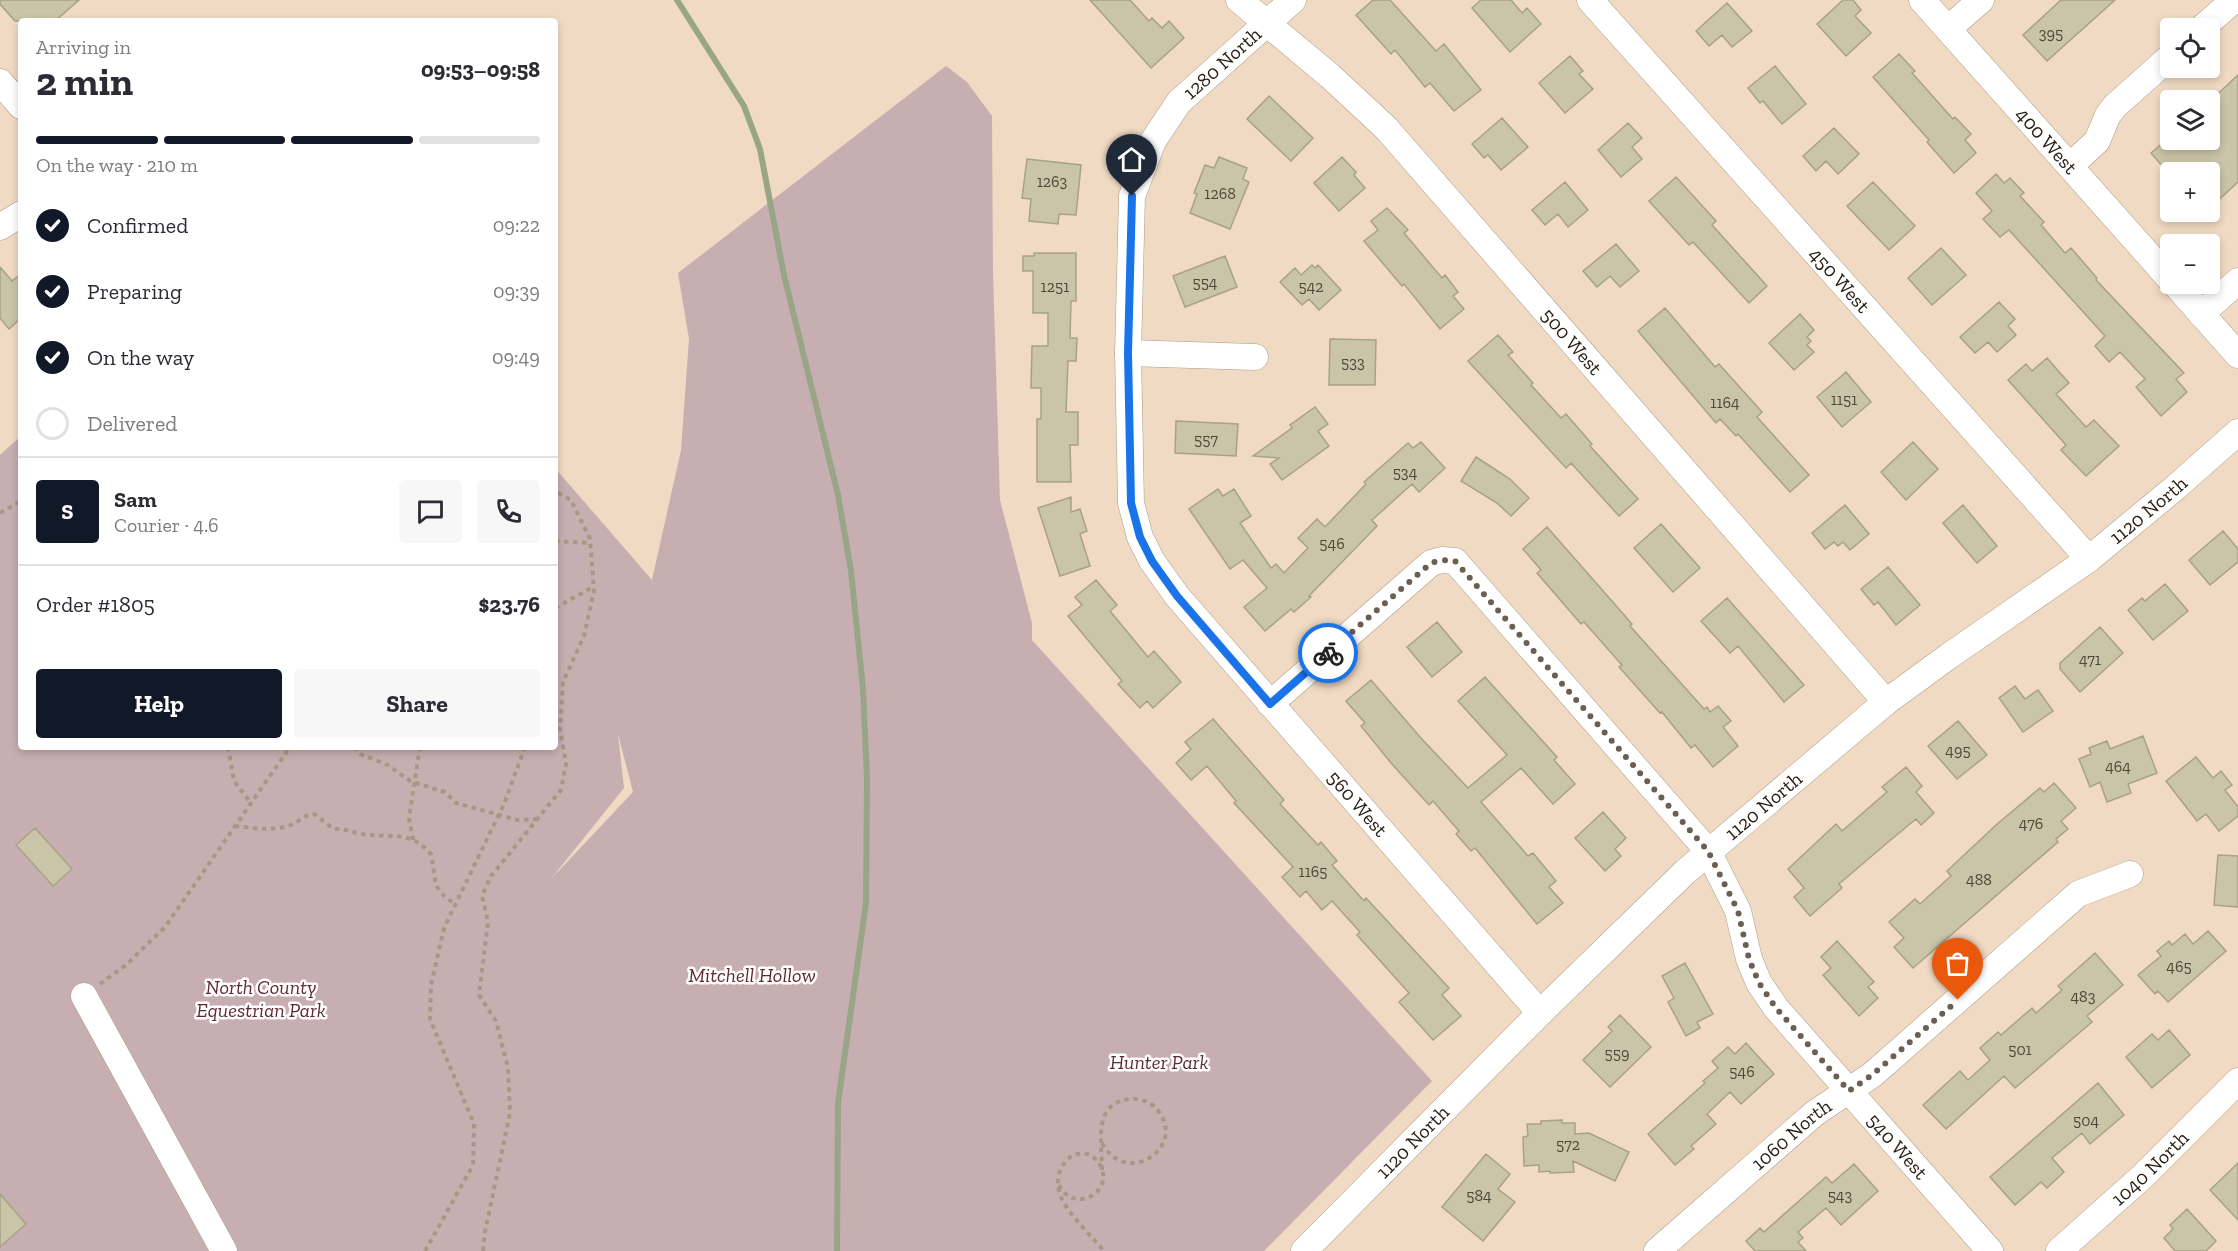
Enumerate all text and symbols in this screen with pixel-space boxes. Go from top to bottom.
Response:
map controls [2160,18,2220,294]
button: locate [2160,18,2220,78]
street label: 1280 North [1178,21,1266,104]
house number: 395 [2039,24,2063,43]
text: Arriving in [36,35,131,59]
text: 09:53–09:58 [421,56,540,83]
text: 2 min [36,58,133,105]
button: layers [2160,90,2220,150]
street label: 400 West [2011,102,2083,179]
pin [1106,134,1157,196]
icon: home [1115,143,1148,176]
text: On the way · 210 m [36,153,198,177]
button: + [2160,162,2220,222]
house number: 1263 [1037,172,1068,191]
house number: 1268 [1204,184,1236,203]
icon: check [36,209,69,242]
text: Confirmed [87,212,188,239]
text: 09:22 [493,213,540,237]
button: − [2160,234,2220,294]
street label: 450 West [1804,242,1876,318]
house number: 554 [1192,273,1218,292]
icon: check [36,275,69,308]
house number: 1251 [1041,277,1069,296]
house number: 542 [1298,277,1324,296]
text: Preparing [87,278,182,305]
text: 09:39 [493,279,540,303]
street label: 500 West [1536,303,1608,380]
icon: check [36,341,69,374]
text: On the way [87,344,194,371]
text: 09:49 [492,345,540,369]
house number: 533 [1341,353,1365,372]
house number: 1151 [1831,390,1857,409]
house number: 1164 [1710,393,1740,412]
text: Delivered [87,410,177,437]
house number: 557 [1194,430,1218,449]
house number: 534 [1393,463,1418,482]
street label: 1120 North [2105,470,2193,549]
button: chat [399,480,462,543]
button: phone [477,480,540,543]
text: Sam [114,486,157,513]
text: S [61,498,74,525]
text: Courier · 4.6 [114,513,219,537]
house number: 546 [1319,534,1345,553]
text: Order #1805 [36,591,155,618]
text: $23.76 [479,591,540,618]
courier [1298,623,1358,683]
icon: bike [1312,637,1345,670]
house number: 471 [2079,650,2101,669]
button: Help [36,669,282,738]
button: Share [294,669,540,738]
house number: 495 [1945,741,1971,760]
house number: 464 [2105,757,2131,776]
street label: 560 West [1322,766,1393,842]
street label: 1120 North [1720,766,1807,845]
house number: 476 [2019,814,2043,833]
house number: 1165 [1298,862,1328,881]
house number: 488 [1966,870,1992,889]
pin [1932,938,1983,1000]
icon: bag [1941,947,1974,980]
house number: 465 [2166,957,2192,976]
park label: Mitchell Hollow [688,963,816,987]
park label: North County Equestrian Park [196,975,326,1022]
house number: 483 [2070,987,2096,1006]
house number: 501 [2008,1040,2032,1059]
house number: 559 [1605,1044,1629,1063]
park label: Hunter Park [1110,1050,1208,1074]
house number: 546 [1729,1062,1755,1081]
street label: 1060 North [1746,1093,1836,1175]
street label: 1120 North [1371,1099,1454,1183]
street label: 540 West [1862,1108,1933,1185]
house number: 504 [2073,1111,2099,1130]
street label: 1040 North [2106,1125,2194,1211]
house number: 572 [1556,1135,1580,1154]
house number: 584 [1466,1186,1492,1205]
house number: 543 [1828,1186,1852,1205]

